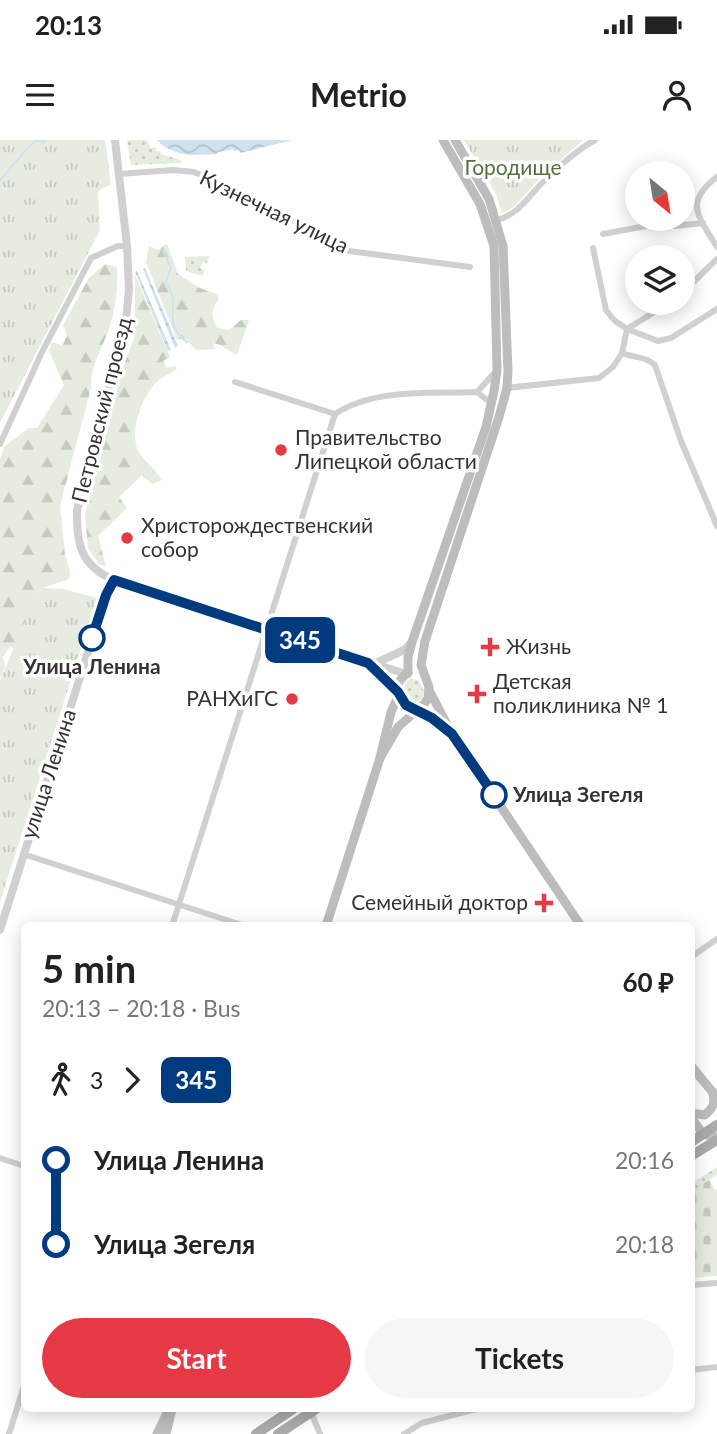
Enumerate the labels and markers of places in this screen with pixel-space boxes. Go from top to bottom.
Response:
place label: Правительство Липецкой области [294,424,477,473]
marker: Правительство Липецкой области [273,442,289,458]
place label: Христорождественский собор [141,512,373,561]
marker: Христорождественский собор [119,530,135,546]
marker: Улица Ленина [79,625,105,651]
place label: Жизнь [506,633,571,658]
marker: Жизнь [480,637,500,657]
place label: Улица Ленина [22,653,161,678]
place label: Детская поликлиника № 1 [493,668,668,717]
marker: Детская поликлиника № 1 [467,684,487,704]
place label: РАНХиГС [186,685,278,710]
marker: РАНХиГС [284,691,300,707]
place label: Улица Зегеля [512,781,643,806]
marker: Улица Зегеля [481,782,507,808]
place label: Семейный доктор [351,889,528,914]
marker: Семейный доктор [534,893,554,913]

